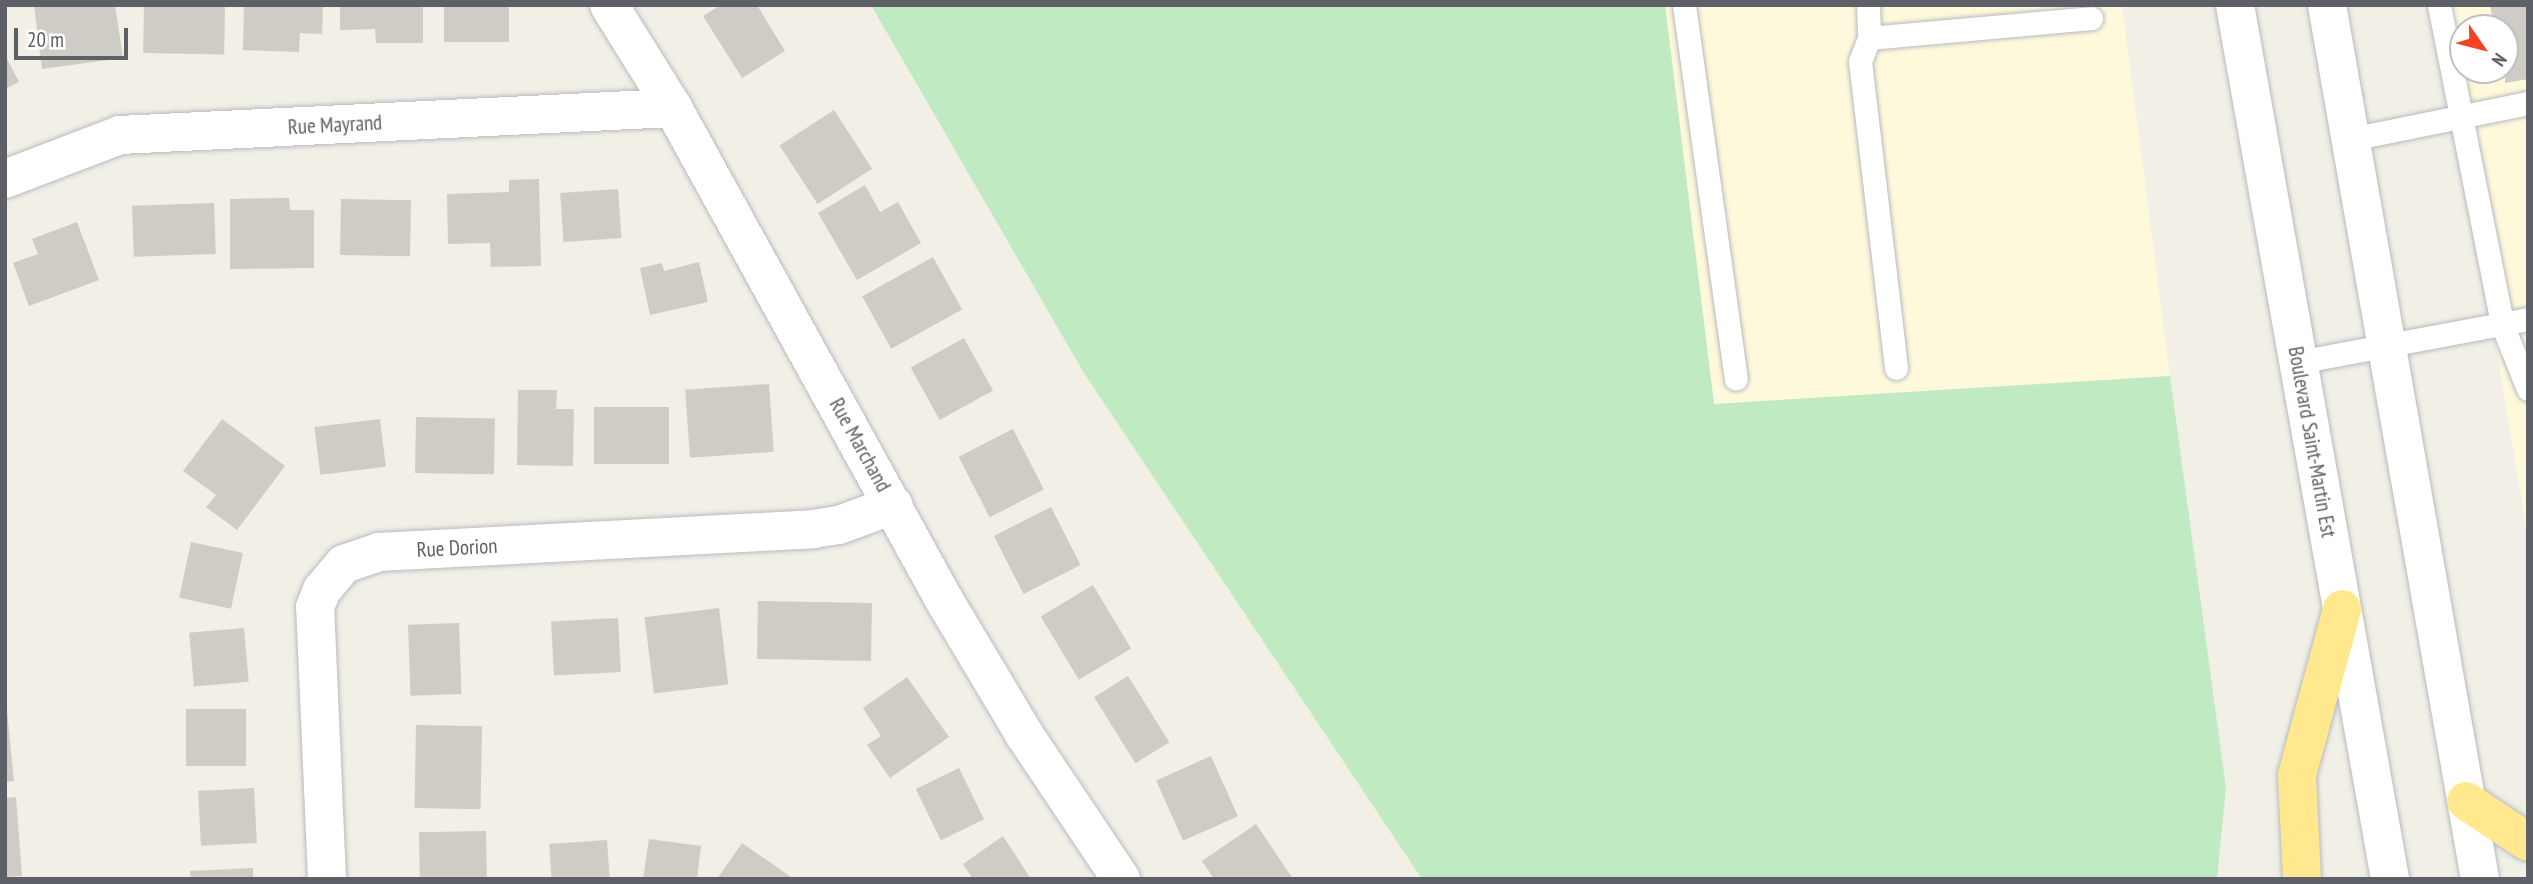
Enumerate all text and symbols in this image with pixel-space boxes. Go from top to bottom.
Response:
scale bar [18,14,131,58]
north arrow [2449,14,2519,84]
text: 20 m [27,26,64,53]
text: N [2487,49,2512,71]
street label: Rue Mayrand [287,110,383,140]
street label: Boulevard Saint-Martin Est [2283,344,2341,540]
street label: Rue Marchand [824,394,896,496]
street label: Rue Dorion [416,533,498,563]

